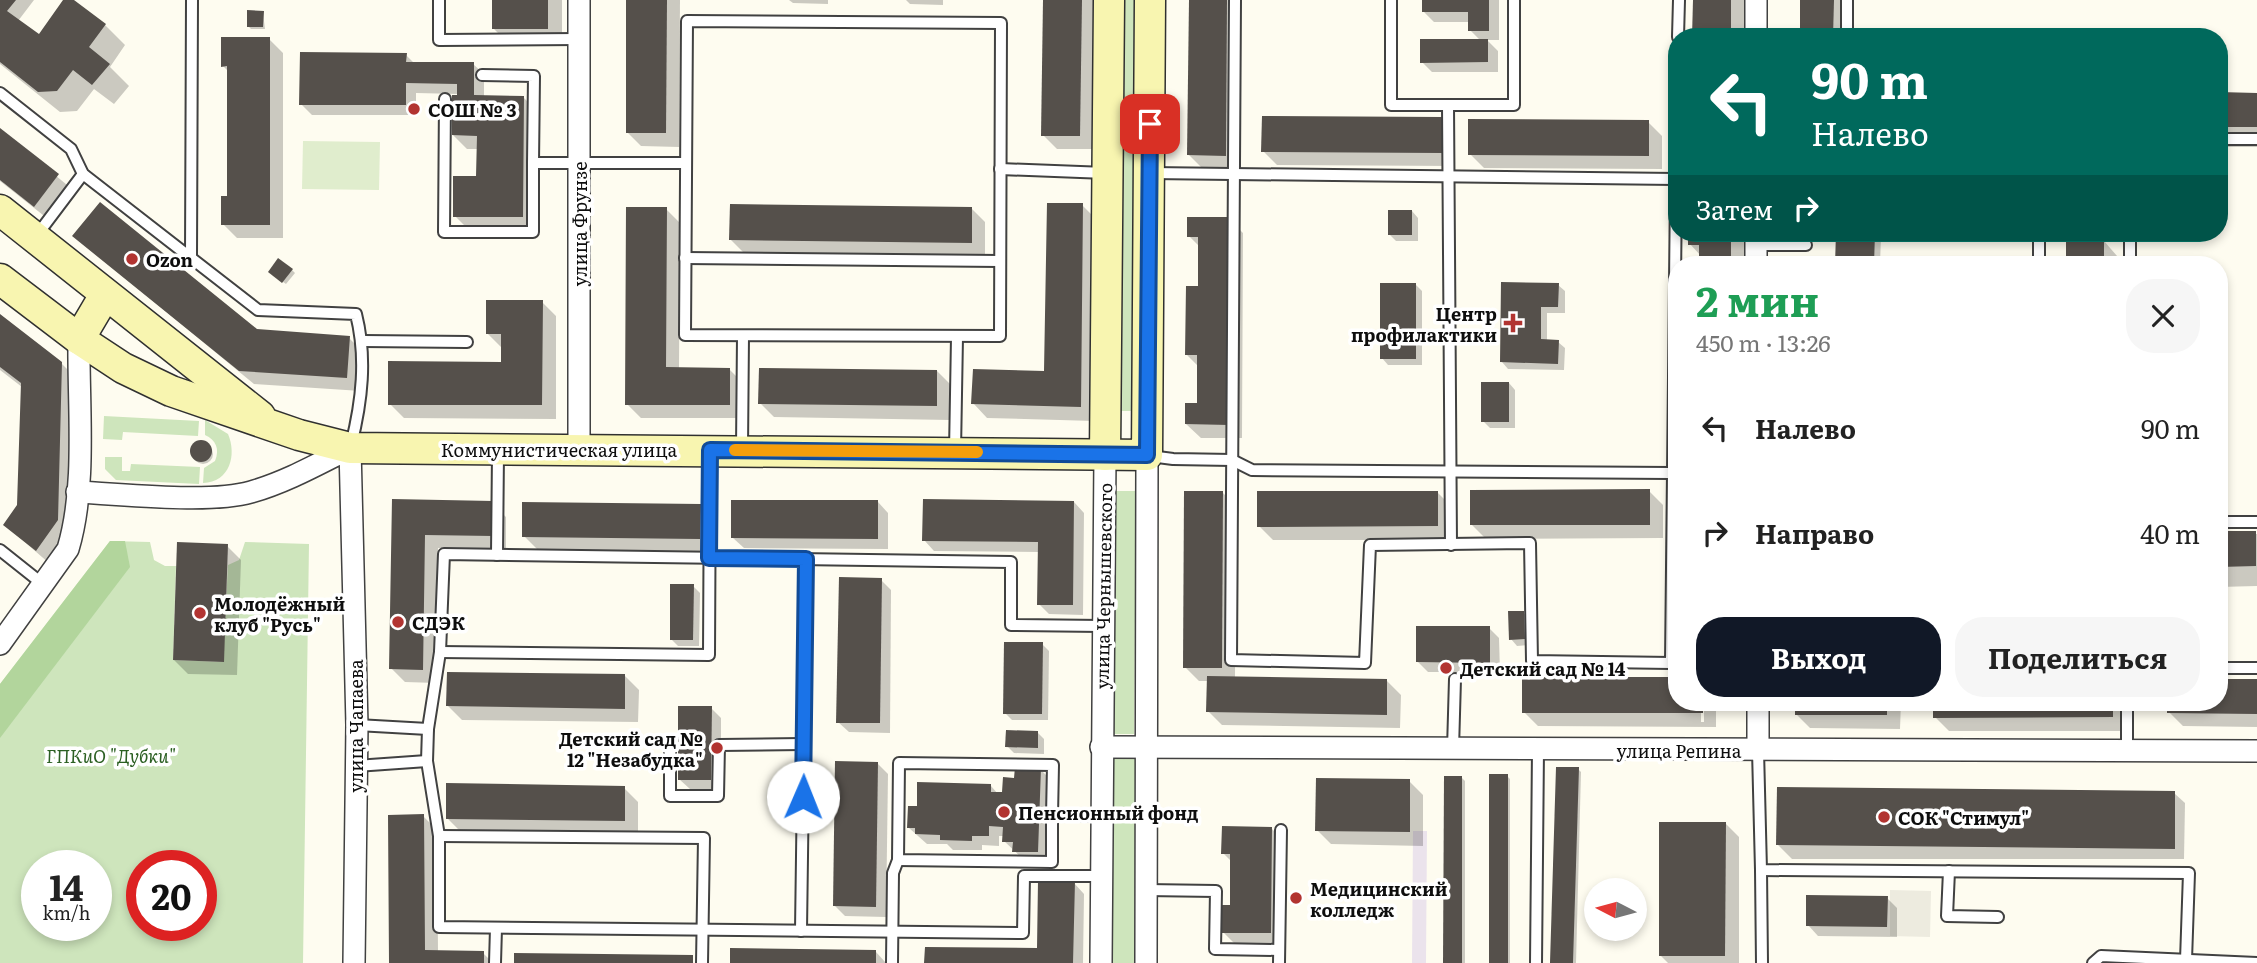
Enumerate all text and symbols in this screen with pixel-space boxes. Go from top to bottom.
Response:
text: 90 m [1811,41,1928,114]
icon: left [1696,56,1787,147]
pin [1120,94,1180,154]
place label: СОШ № 3 [428,96,516,123]
marker: СОШ № 3 [406,101,422,117]
icon: arrive [1131,105,1169,143]
text: Налево [1811,108,1929,156]
street label: улица Фрунзе [566,161,593,287]
text: Затем [1696,189,1773,228]
icon: right [1787,189,1825,227]
place label: Ozon [146,246,193,273]
marker: Ozon [124,251,140,267]
text: 2 мин [1696,268,1819,330]
button: close [2126,279,2200,353]
place label: Центр профилактики [1351,300,1497,348]
marker: Центр профилактики [1503,313,1523,333]
text: 450 m · 13:26 [1696,325,1831,359]
text: Налево [1755,408,1856,447]
text: 90 m [2141,408,2200,447]
icon: left [1696,409,1734,447]
street label: Коммунистическая улица [441,436,678,463]
street label: улица Чернышевского [1088,483,1118,689]
text: Направо [1755,513,1874,552]
text: 40 m [2140,513,2200,552]
icon: right [1696,514,1734,552]
place label: Молодёжный клуб "Русь" [214,590,345,638]
marker: Молодёжный клуб "Русь" [192,605,208,621]
place label: СДЭК [412,609,465,636]
marker: СДЭК [390,614,406,630]
button: Выход [1696,617,1941,697]
button: Поделиться [1955,617,2200,697]
place label: Детский сад № 14 [1460,655,1625,682]
street label: улица Чапаева [342,659,369,793]
marker: Детский сад № 14 [1438,660,1454,676]
place label: Детский сад № 12 "Незабудка" [559,725,703,773]
street label: улица Репина [1616,737,1742,764]
marker: Детский сад № 12 "Незабудка" [709,740,725,756]
park label: ГПКиО "Дубки" [46,742,176,769]
position arrow [766,760,840,834]
place label: Пенсионный фонд [1018,799,1199,826]
marker: Пенсионный фонд [996,804,1012,820]
place label: СОК "Стимул" [1898,804,2029,831]
marker: СОК "Стимул" [1876,809,1892,825]
speed limit sign: 20 [126,850,217,941]
text: 14 [49,860,84,912]
place label: Медицинский колледж [1310,875,1448,923]
north arrow [1584,878,1647,942]
map controls [1584,878,1647,941]
marker: Медицинский колледж [1288,890,1304,906]
text: km/h [43,899,90,926]

